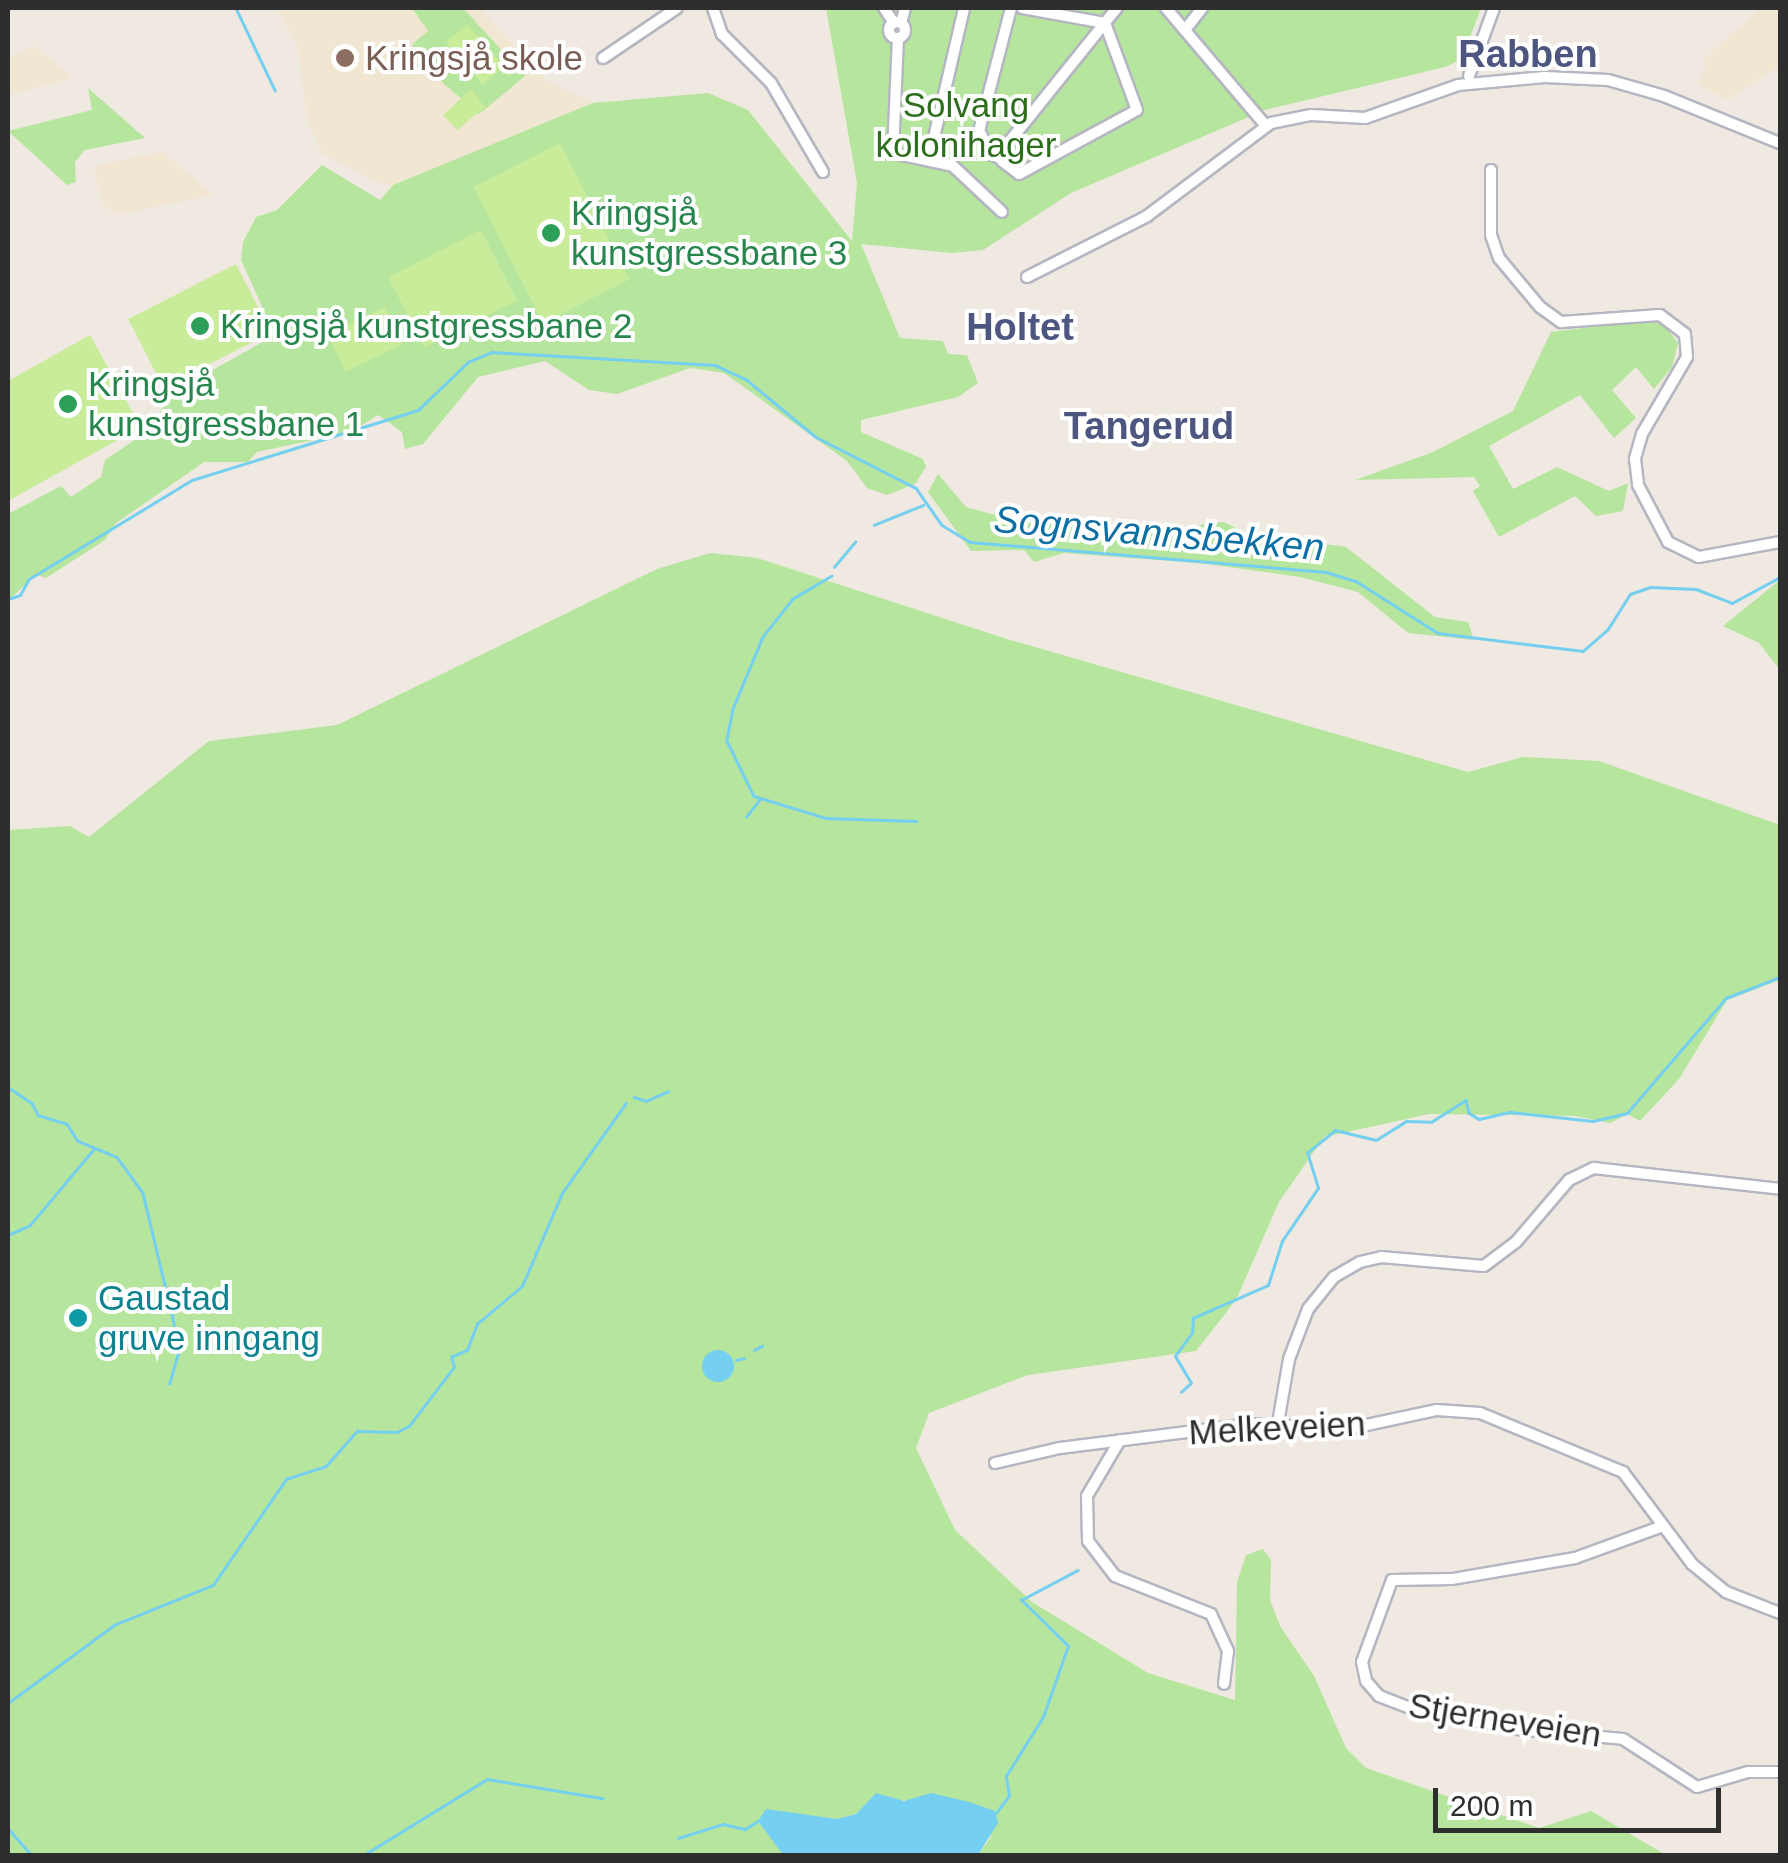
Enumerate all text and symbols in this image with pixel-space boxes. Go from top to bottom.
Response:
district label: Rabben [1458,32,1598,78]
place label: Kringsjå skole [365,37,583,79]
marker: Kringsjå skole [334,47,356,69]
park label: Solvang kolonihager [876,84,1056,166]
place label: Kringsjå kunstgressbane 3 [571,192,847,274]
marker: Kringsjå kunstgressbane 3 [540,222,562,244]
place label: Kringsjå kunstgressbane 2 [220,305,632,347]
district label: Holtet [966,305,1074,351]
marker: Kringsjå kunstgressbane 2 [189,315,211,337]
place label: Kringsjå kunstgressbane 1 [88,363,364,445]
marker: Kringsjå kunstgressbane 1 [57,393,79,415]
district label: Tangerud [1064,404,1234,450]
water label: Sognsvannsbekken [992,497,1326,571]
place label: Gaustad gruve inngang [98,1277,320,1359]
marker: Gaustad gruve inngang [67,1307,89,1329]
street label: Melkeveien [1188,1402,1366,1454]
street label: Stjerneveien [1406,1684,1604,1756]
scale bar [1438,1768,1726,1830]
text: 200 m [1450,1789,1533,1822]

